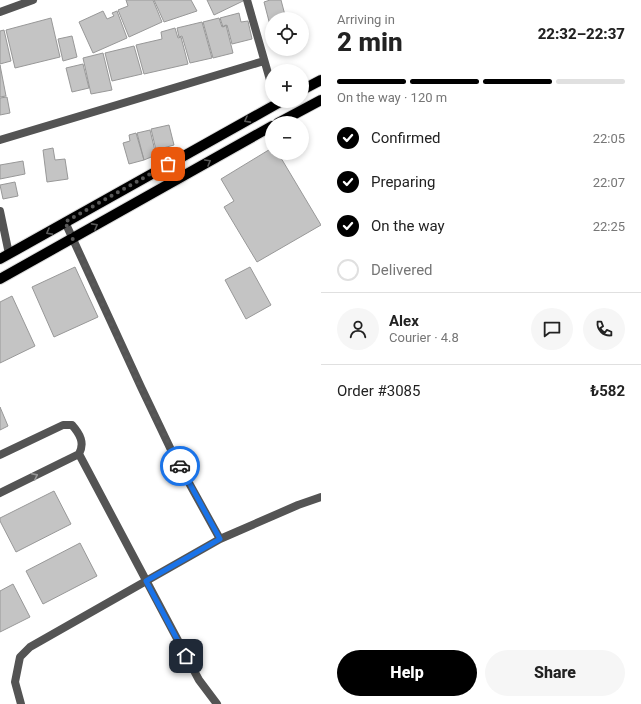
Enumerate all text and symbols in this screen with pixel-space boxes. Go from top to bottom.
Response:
map controls [265,12,309,160]
button: locate [265,12,309,56]
text: Arriving in [337,12,395,27]
text: 22:32–22:37 [538,25,625,43]
text: 2 min [337,27,403,57]
button: + [265,64,309,108]
text: On the way · 120 m [337,90,447,105]
one-way arrow [244,115,252,122]
button: − [265,116,309,160]
icon: check [337,127,359,149]
text: Confirmed [371,129,441,147]
text: 22:05 [593,131,625,146]
pin [151,147,185,181]
icon: bag [157,153,179,175]
one-way arrow [204,159,211,166]
icon: check [337,171,359,193]
text: Preparing [371,173,435,191]
text: 22:07 [593,175,625,190]
icon: check [337,215,359,237]
text: On the way [371,217,445,235]
text: 22:25 [593,219,625,234]
one-way arrow [91,223,98,231]
one-way arrow [46,227,53,234]
text: Delivered [371,261,433,279]
button: person [337,308,379,350]
button: chat [531,308,573,350]
button: phone [583,308,625,350]
text: Alex [389,312,419,330]
text: Courier · 4.8 [389,330,459,345]
text: Order #3085 [337,382,420,400]
text: ₺582 [590,382,625,400]
courier [160,446,200,486]
icon: car [169,455,191,477]
one-way arrow [31,473,38,481]
pin [169,639,203,673]
icon: home [175,645,197,667]
button: Help [337,650,477,696]
button: Share [485,650,625,696]

